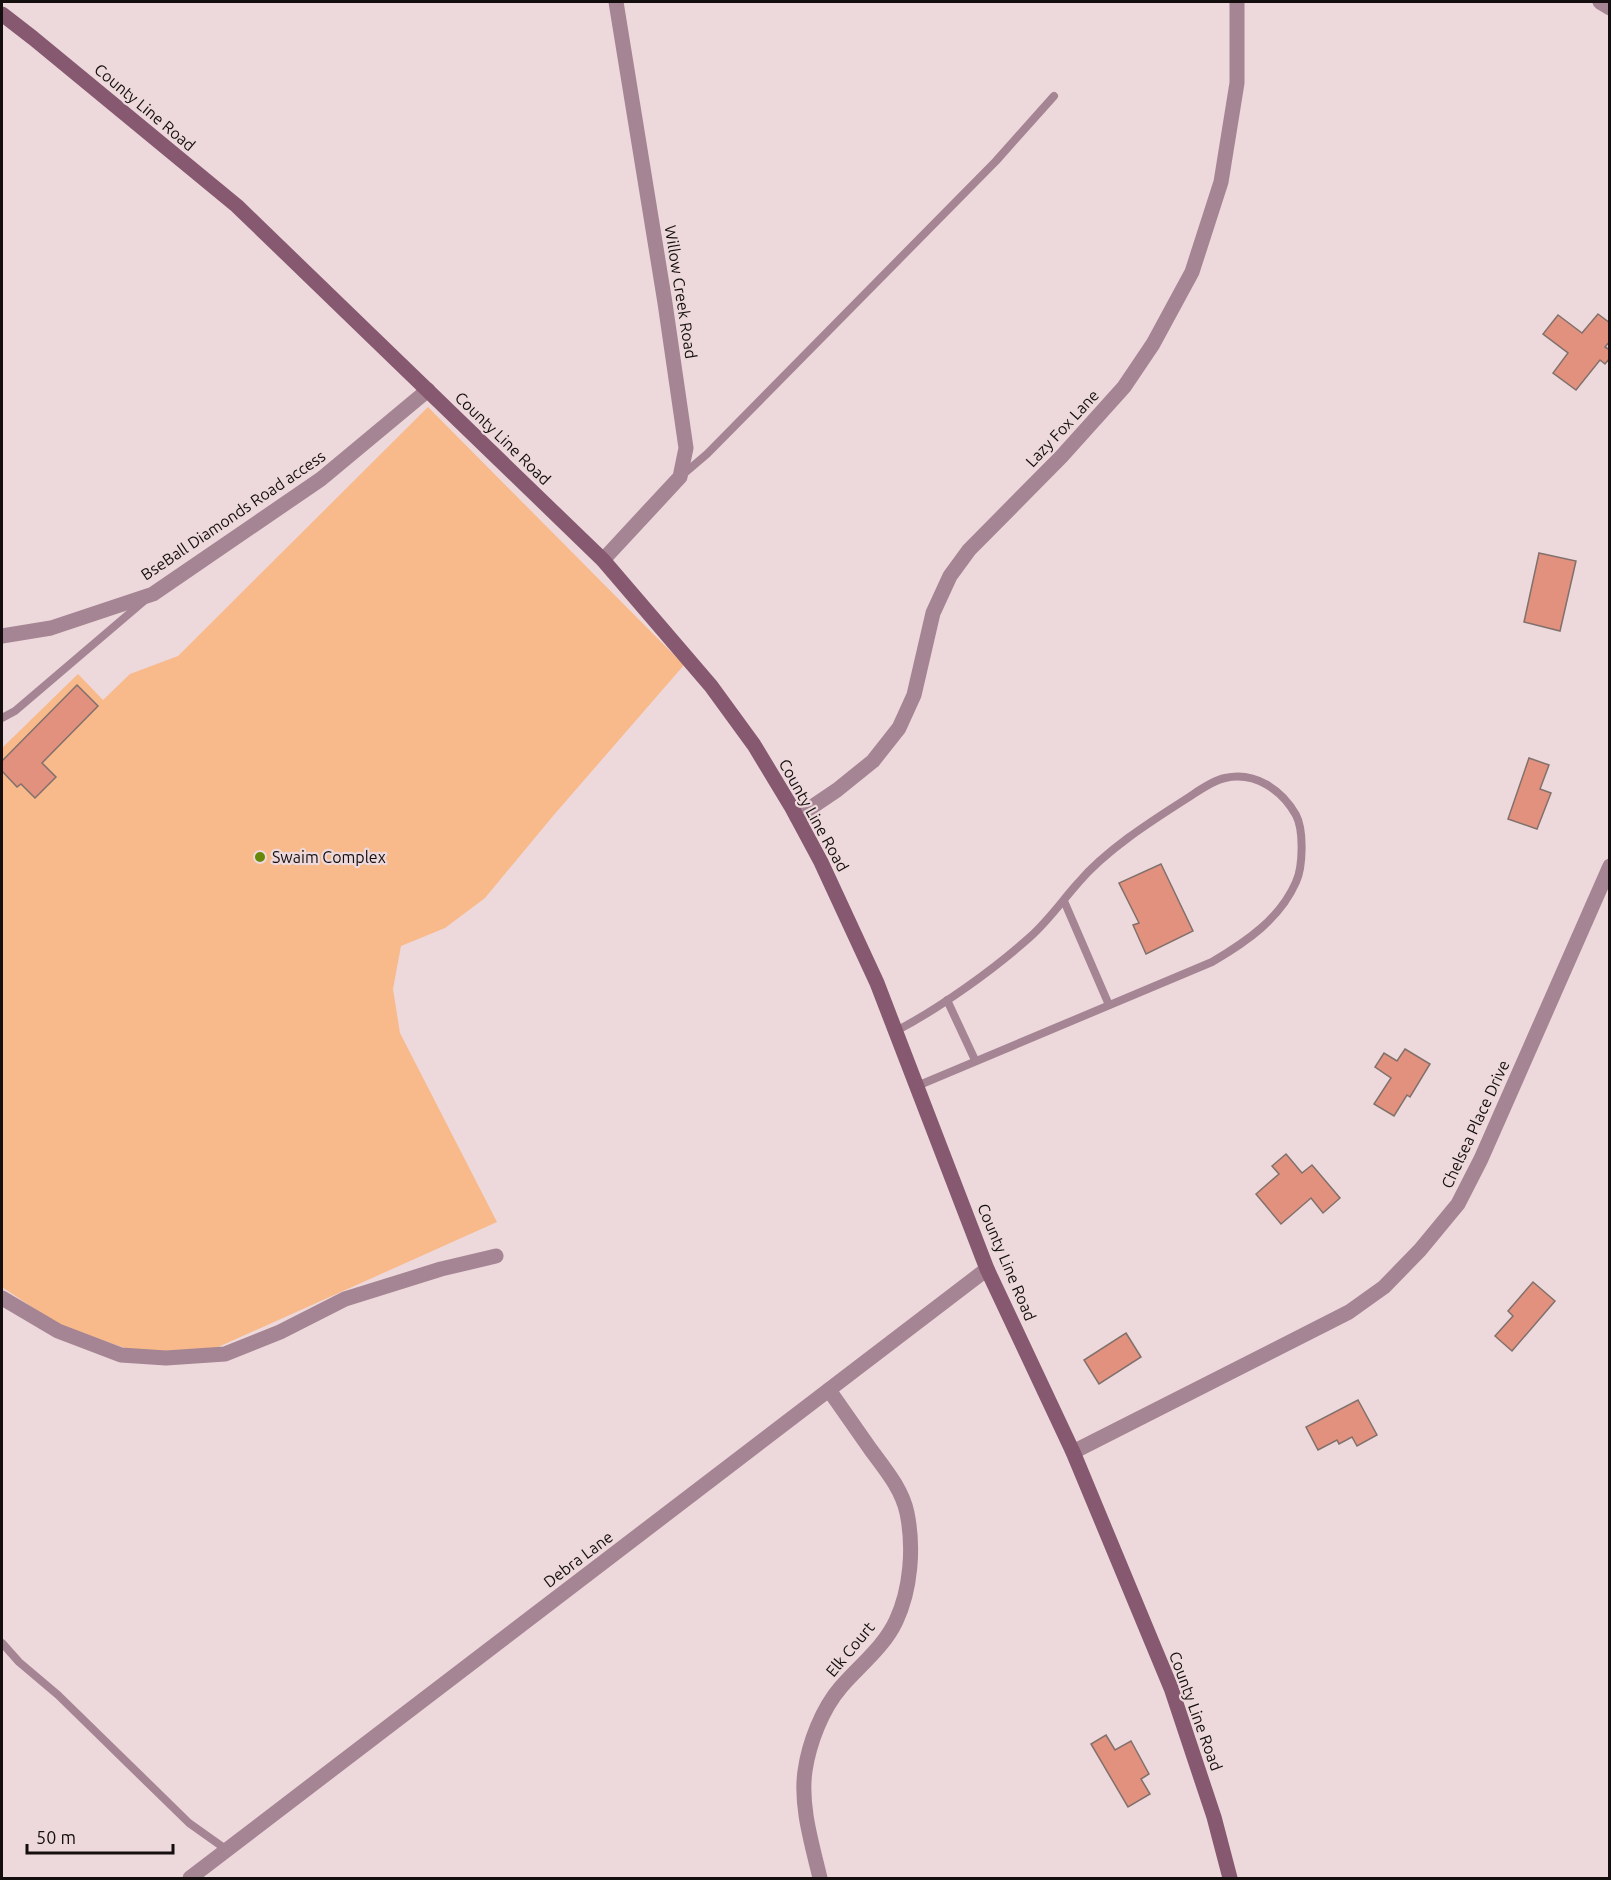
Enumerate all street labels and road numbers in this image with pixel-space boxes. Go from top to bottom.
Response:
street label: County Line Road [91,60,199,154]
street label: Willow Creek Road [662,224,700,360]
street label: Lazy Fox Lane [1022,386,1102,470]
street label: County Line Road [452,388,554,488]
street label: BseBall Diamonds Road access [137,446,329,584]
street label: County Line Road [776,756,852,874]
street label: Chelsea Place Drive [1437,1057,1513,1191]
street label: County Line Road [974,1201,1040,1323]
street label: Debra Lane [540,1527,616,1591]
street label: Elk Court [822,1618,878,1680]
street label: County Line Road [1166,1649,1226,1773]

